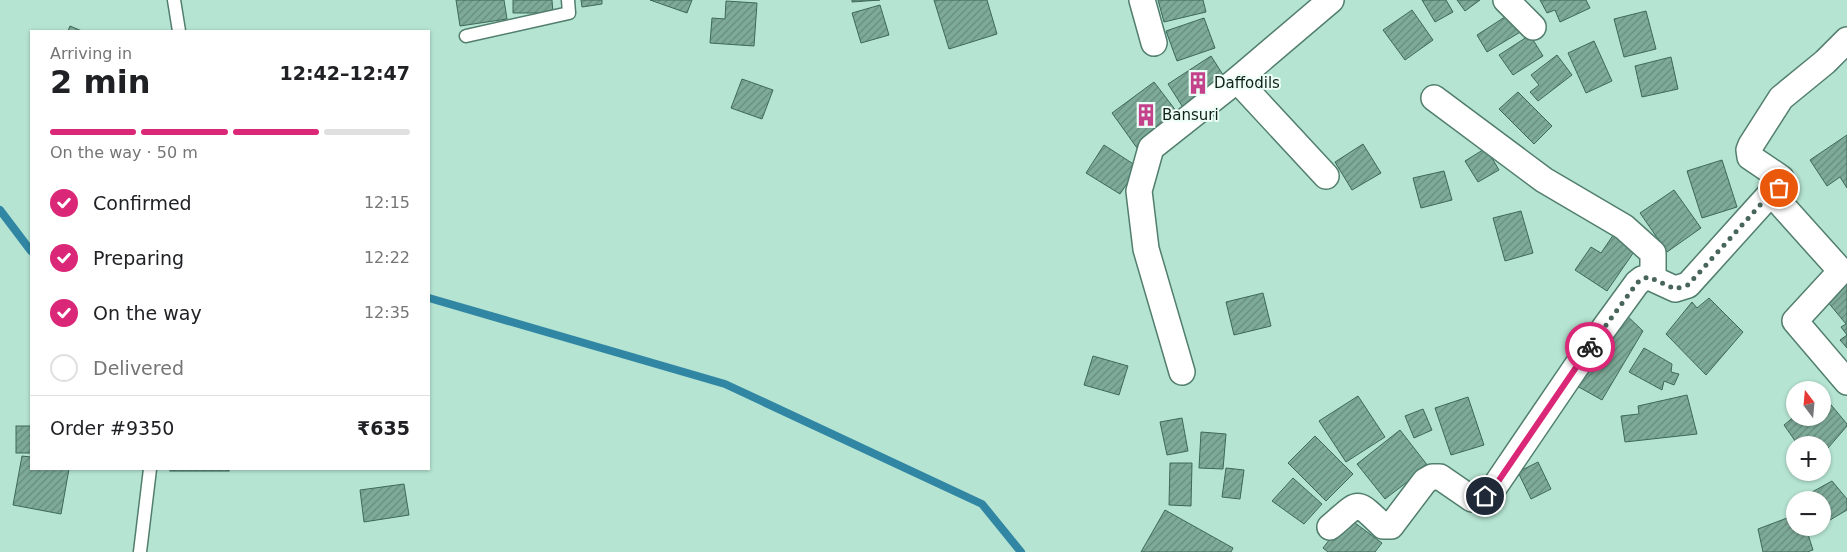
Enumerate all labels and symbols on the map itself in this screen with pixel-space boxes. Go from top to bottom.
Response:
building icon: Daffodils [1185,70,1211,96]
place label: Daffodils [1214,74,1280,92]
building icon: Bansuri [1133,102,1159,128]
place label: Bansuri [1162,106,1219,124]
pin [1758,167,1800,209]
courier [1565,322,1615,372]
north arrow [1786,381,1831,426]
pin [1464,475,1506,517]

